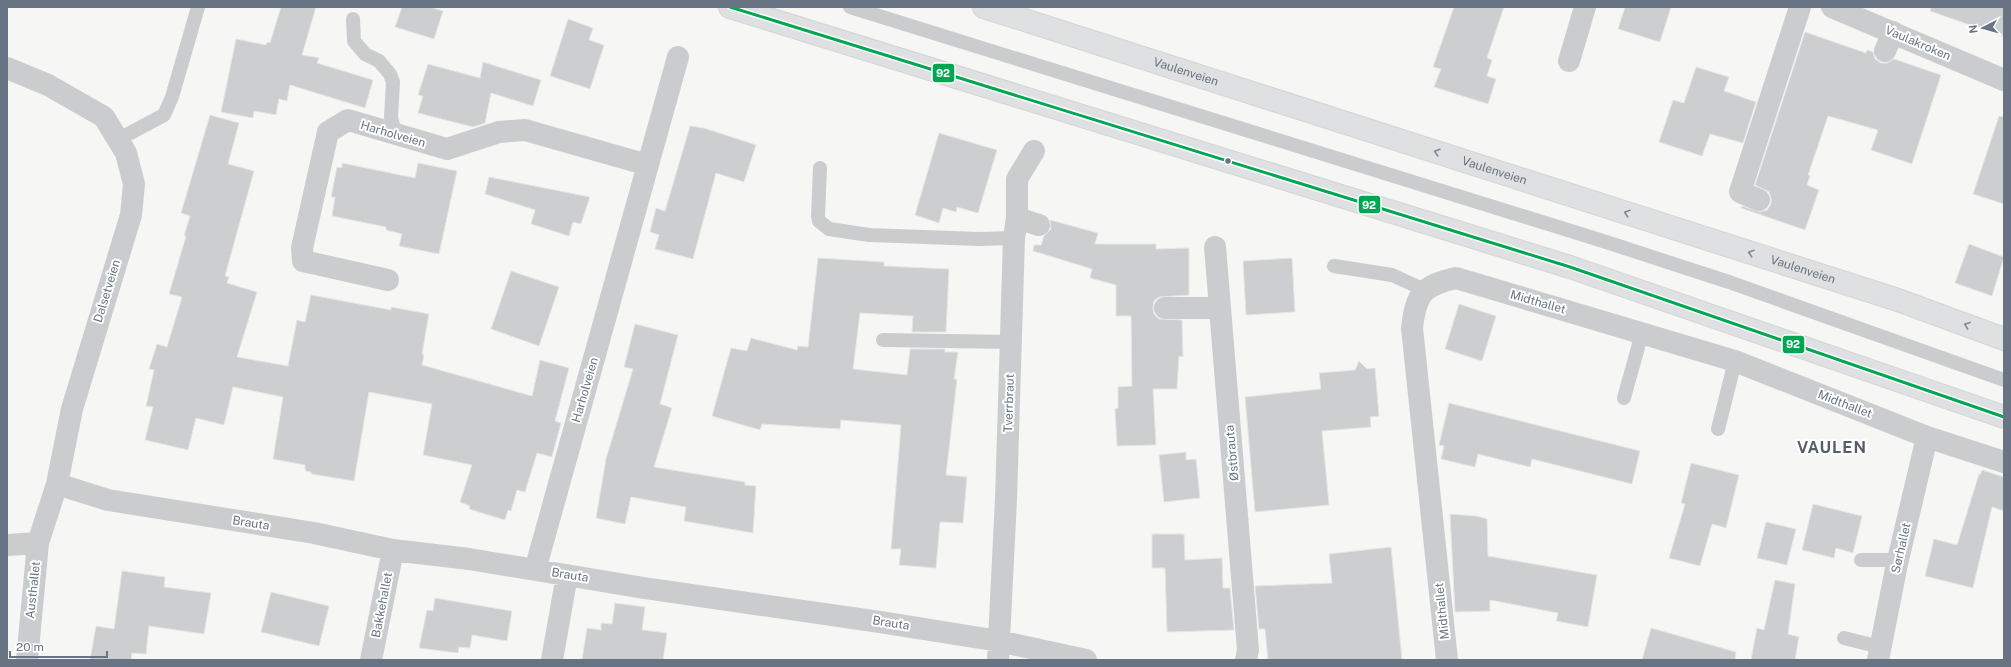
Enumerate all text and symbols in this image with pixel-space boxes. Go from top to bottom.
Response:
north arrow [1963,8,2003,48]
street label: Vaulakroken [1883,23,1953,63]
text: N [1967,24,1979,34]
street label: Vaulenveien [1152,55,1220,89]
line badge: 92 [932,63,955,83]
text: 92 [936,67,950,79]
street label: Harholveien [359,118,427,150]
one-way arrow [1434,148,1441,157]
street label: Vaulenveien [1460,154,1529,188]
unlabelled marker [1223,156,1233,166]
line badge: 92 [1358,195,1381,214]
text: 92 [1362,199,1376,211]
one-way arrow [1624,209,1631,218]
one-way arrow [1748,249,1755,258]
street label: Vaulenveien [1769,253,1837,287]
street label: Dalsetveien [91,258,123,324]
street label: Midthallet [1509,287,1568,317]
one-way arrow [1964,322,1971,330]
line badge: 92 [1782,335,1805,354]
text: 92 [1786,338,1800,350]
street label: Harholveien [569,356,601,424]
street label: Tverrbraut [1001,373,1017,433]
street label: Midthallet [1816,387,1874,421]
street label: Østbrauta [1223,424,1241,482]
district label: VAULEN [1797,438,1867,457]
street label: Brauta [231,513,271,533]
street label: Sørhallet [1888,521,1914,575]
street label: Austhallet [23,560,43,619]
street label: Brauta [550,565,590,585]
street label: Bakkehallet [369,571,395,639]
street label: Midthallet [1432,582,1452,640]
street label: Brauta [871,613,911,633]
scale bar [10,633,107,659]
text: 20 m [16,640,44,654]

